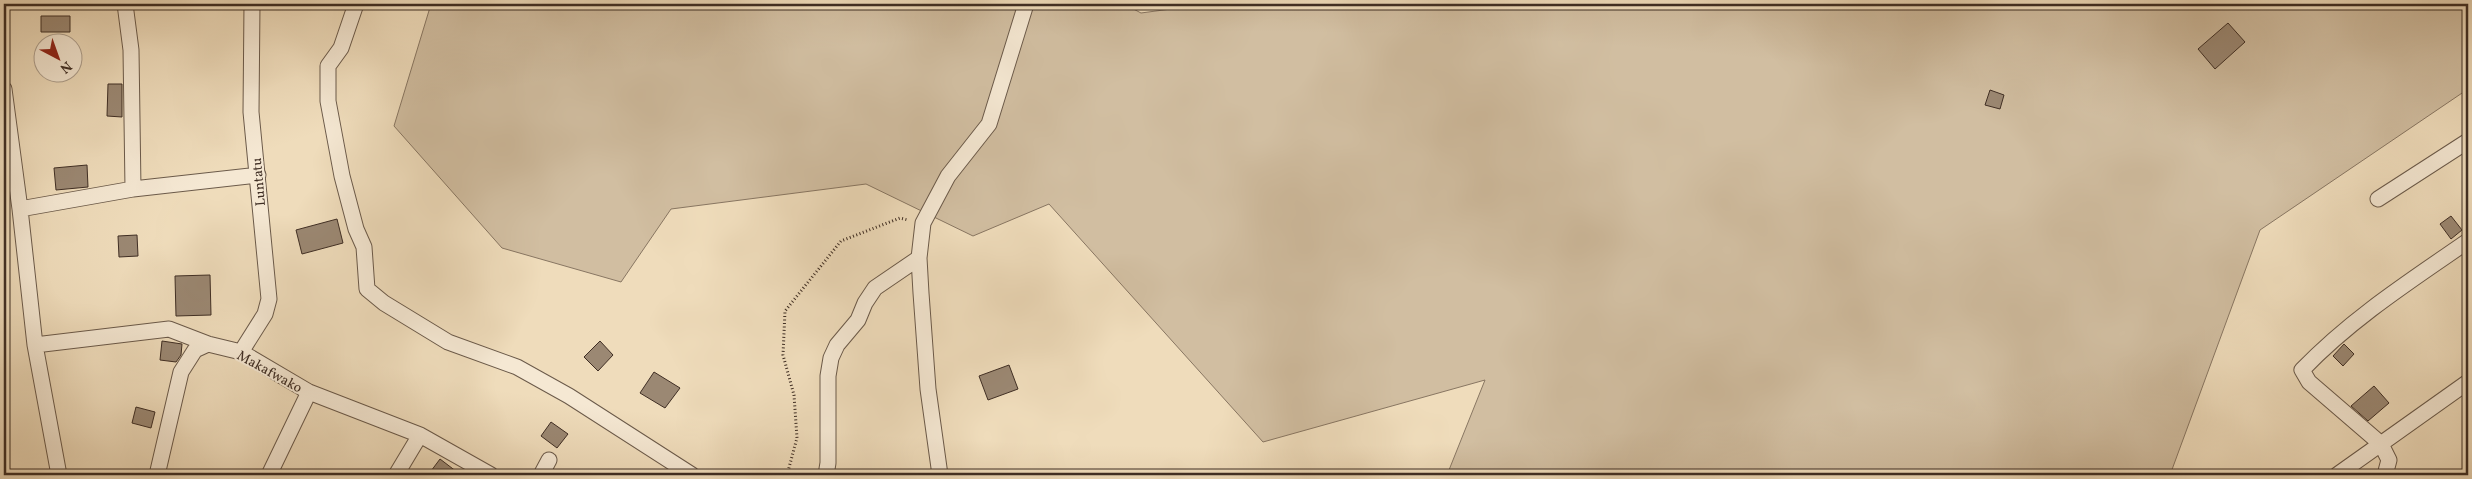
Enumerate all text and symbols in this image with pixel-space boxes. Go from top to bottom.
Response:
north arrow [32,32,82,82]
text: N [55,56,76,77]
street label: Luntatu [248,157,271,207]
street label: Makafwako [233,347,305,398]

